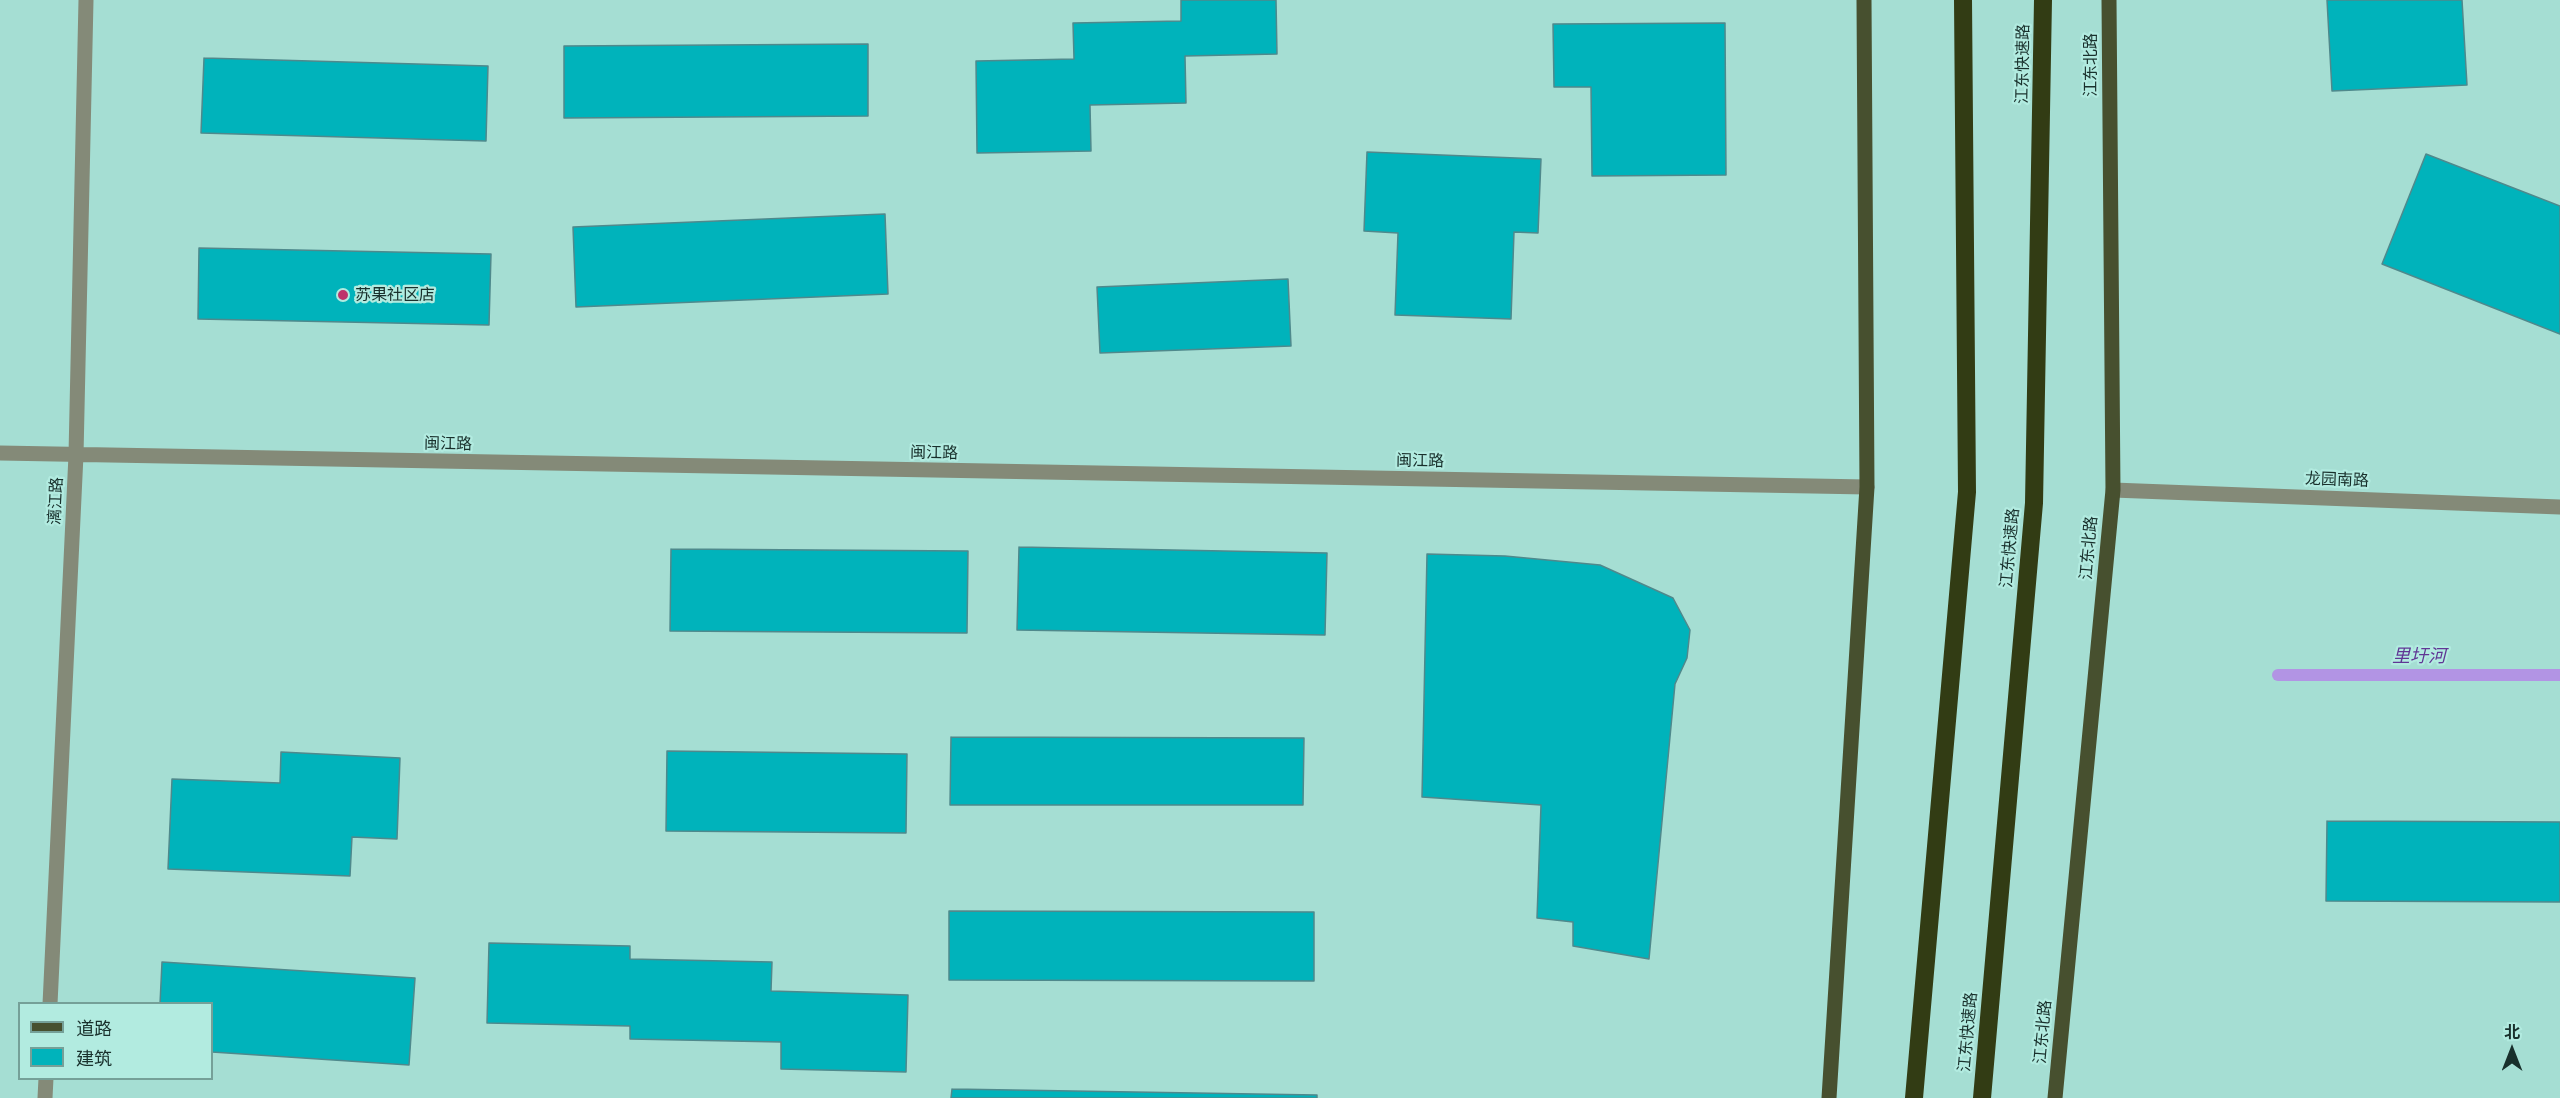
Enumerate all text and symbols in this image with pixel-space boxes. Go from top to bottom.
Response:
street label: 江东快速路 [2013,24,2033,104]
street label: 江东北路 [2081,33,2101,97]
place label: 苏果社区店 [355,285,435,305]
marker: 苏果社区店 [336,288,350,302]
street label: 闽江路 [424,434,472,454]
street label: 闽江路 [910,443,958,463]
street label: 闽江路 [1396,451,1444,471]
street label: 龙园南路 [2305,469,2369,491]
street label: 漓江路 [45,477,67,525]
street label: 江东快速路 [1997,507,2023,589]
street label: 江东北路 [2077,515,2101,581]
water label: 里圩河 [2392,646,2446,668]
street label: 江东快速路 [1955,991,1981,1073]
street label: 江东北路 [2031,999,2055,1065]
legend [18,1002,213,1080]
text: 道路 [76,1018,112,1039]
north arrow [2482,1020,2542,1080]
text: 北 [2504,1022,2520,1042]
text: 建筑 [76,1048,112,1069]

